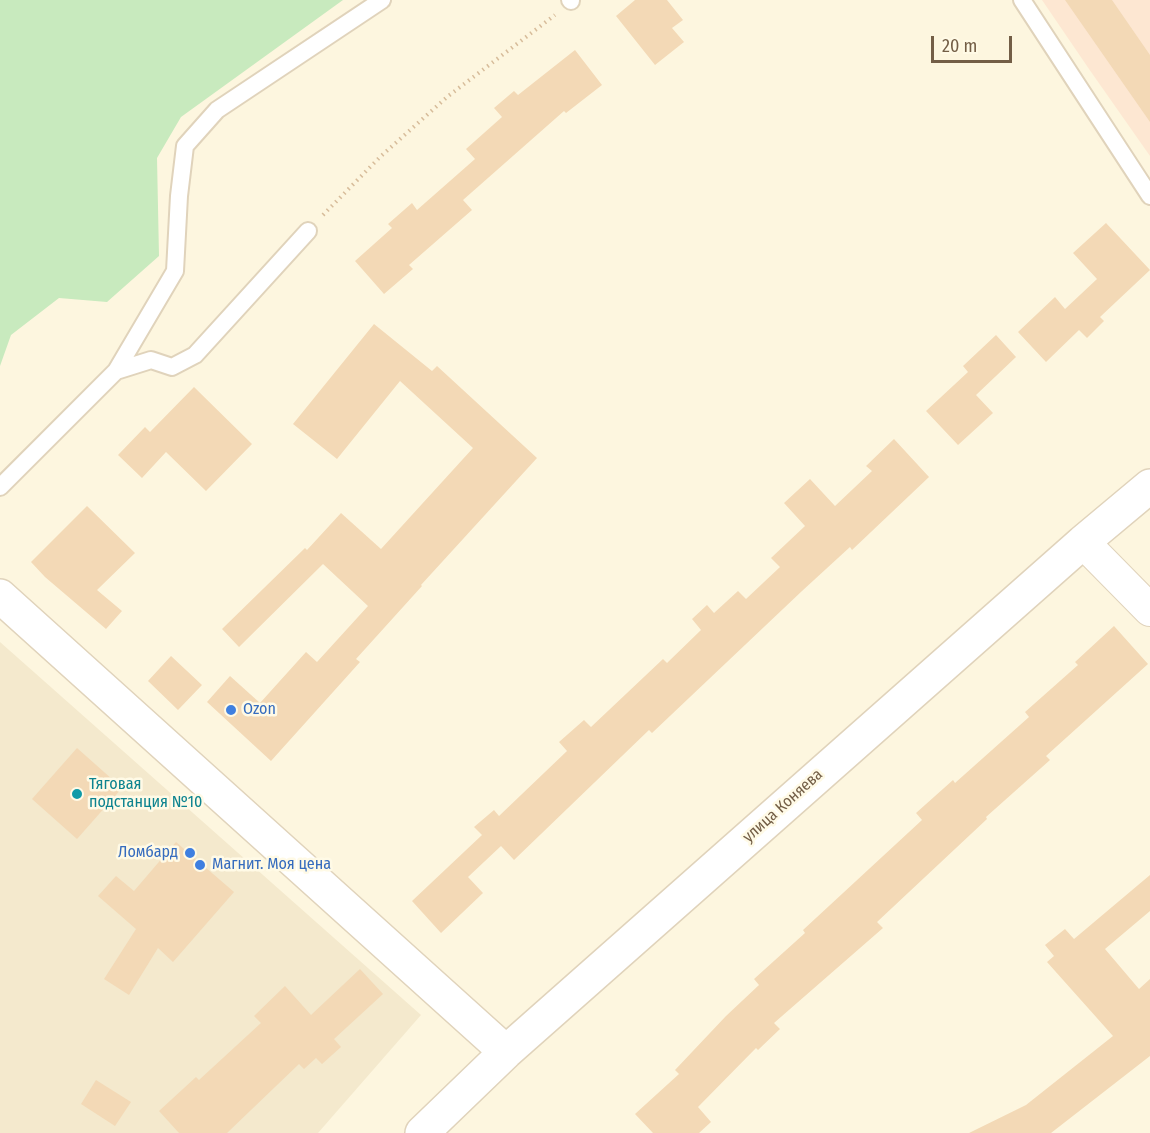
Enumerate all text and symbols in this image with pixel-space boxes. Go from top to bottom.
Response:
scale bar [934,24,1015,62]
text: 20 m [942,35,977,57]
place label: Ozon [243,700,276,720]
marker: Ozon [224,703,238,717]
street label: улица Коняева [739,765,827,847]
place label: Тяговая подстанция №10 [89,775,202,813]
marker: Тяговая подстанция №10 [70,787,84,801]
place label: Ломбард [118,843,178,863]
marker: Ломбард [183,846,197,860]
place label: Магнит. Моя цена [212,855,331,875]
marker: Магнит. Моя цена [193,858,207,872]

